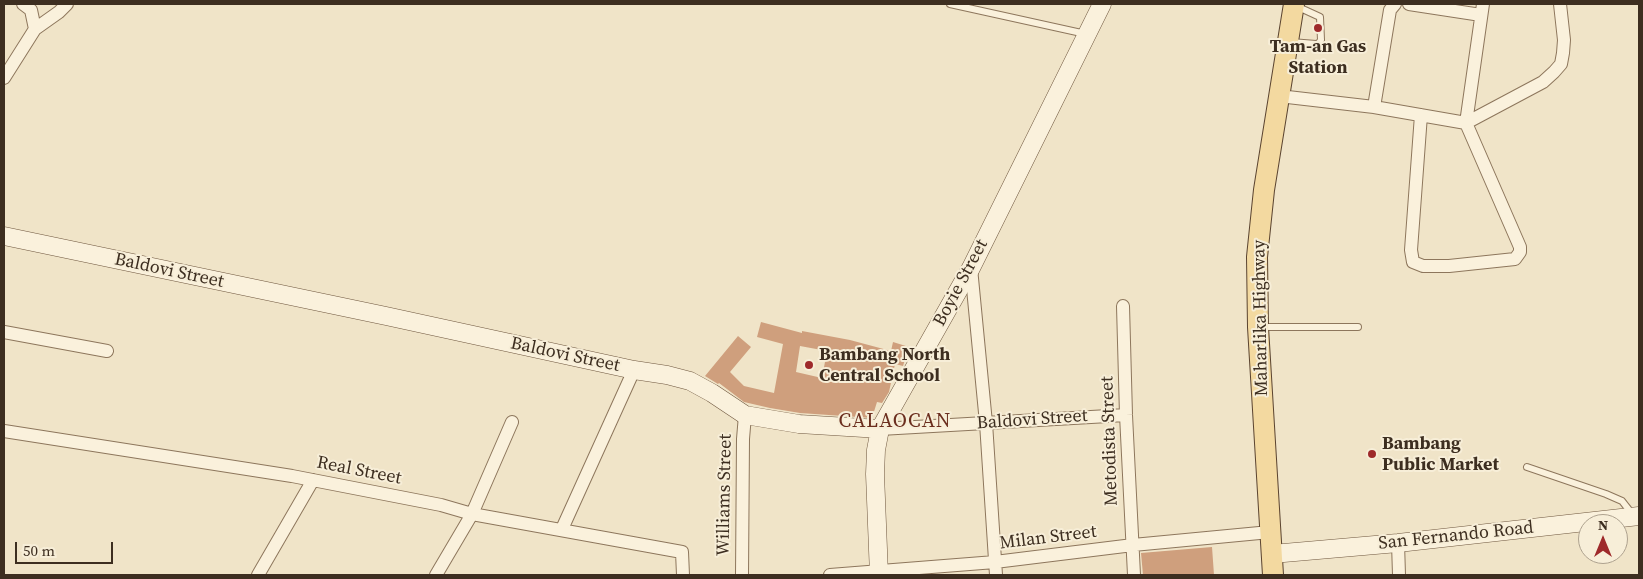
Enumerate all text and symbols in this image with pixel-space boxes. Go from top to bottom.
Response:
marker: Tam-an Gas Station [1312,22,1324,34]
place label: Tam-an Gas Station [1270,36,1366,78]
street label: Boyie Street [929,236,993,330]
street label: Maharlika Highway [1249,239,1273,397]
street label: Baldovi Street [112,249,226,293]
street label: Baldovi Street [508,333,622,377]
place label: Bambang North Central School [819,344,950,386]
marker: Bambang North Central School [803,359,815,371]
street label: Metodista Street [1097,376,1123,506]
street label: Baldovi Street [976,405,1088,435]
district label: CALAOCAN [838,410,952,434]
place label: Bambang Public Market [1382,433,1499,476]
street label: Williams Street [713,434,737,556]
marker: Bambang Public Market [1366,448,1378,460]
street label: Real Street [315,452,403,490]
north arrow [1578,514,1628,564]
text: N [1598,515,1608,535]
street label: San Fernando Road [1377,517,1535,555]
street label: Milan Street [998,521,1098,555]
scale bar [18,532,115,564]
text: 50 m [23,540,55,561]

